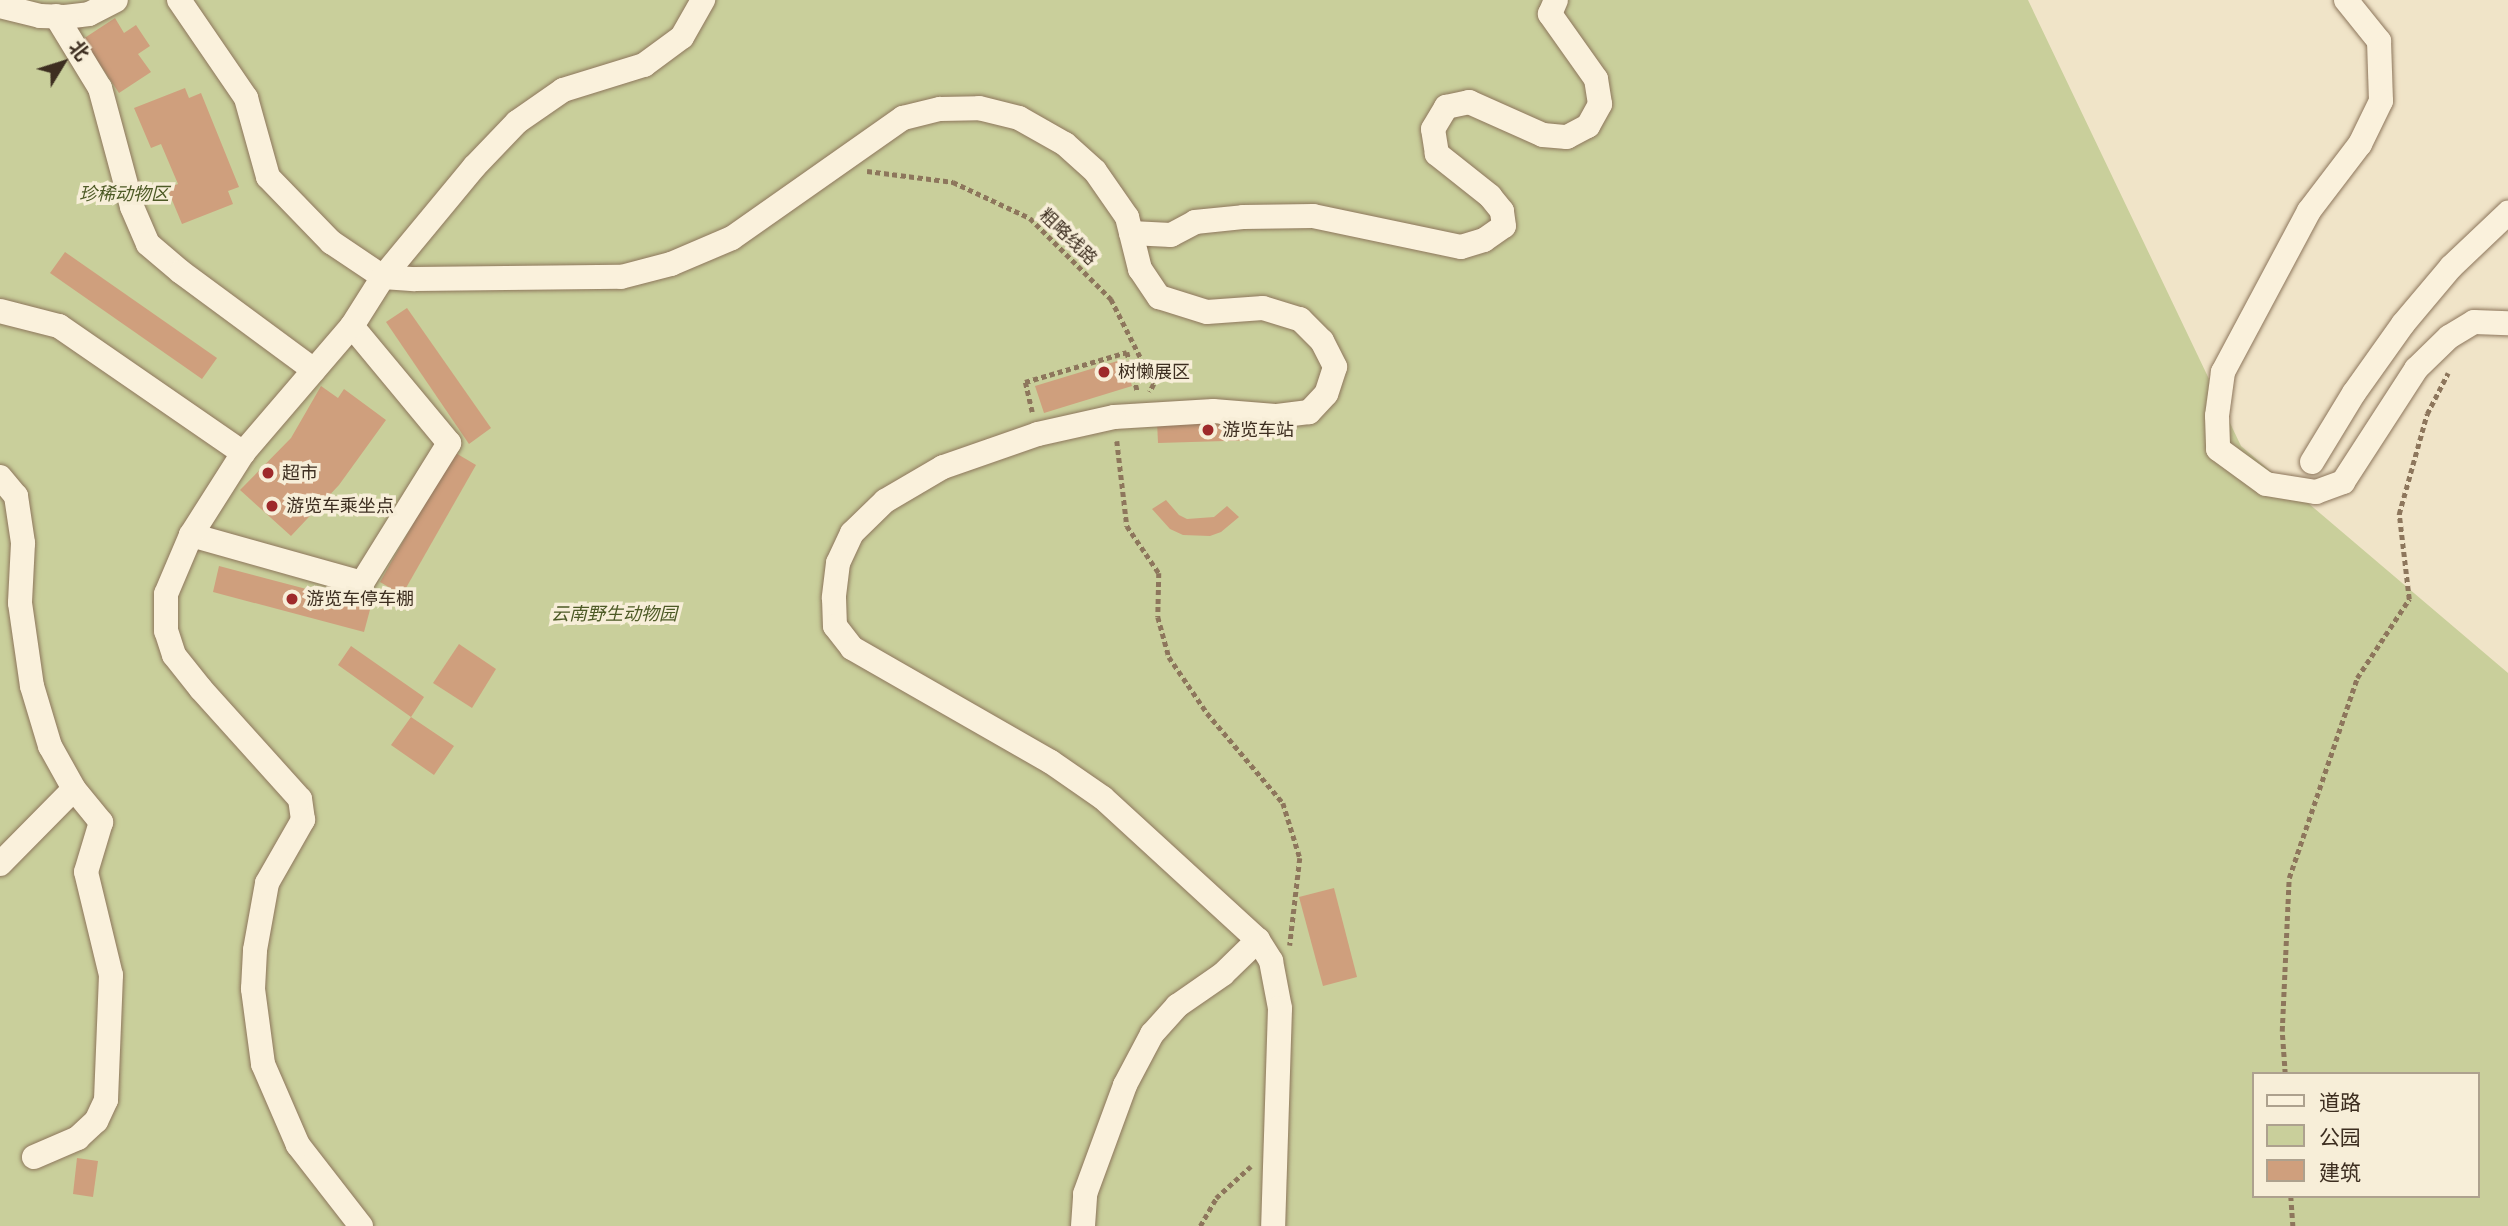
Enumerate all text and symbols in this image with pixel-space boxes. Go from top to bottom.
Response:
north arrow [28,28,98,98]
text: 北 [64,35,95,65]
park label: 珍稀动物区 [79,183,169,205]
street label: 粗略线路 [1035,204,1101,270]
place label: 树懒展区 [1118,361,1190,383]
marker: 树懒展区 [1096,364,1112,380]
place label: 游览车站 [1222,419,1294,441]
marker: 游览车站 [1200,422,1216,438]
place label: 超市 [282,462,318,484]
marker: 超市 [260,465,276,481]
place label: 游览车乘坐点 [286,495,394,517]
marker: 游览车乘坐点 [264,498,280,514]
place label: 游览车停车棚 [306,588,414,610]
marker: 游览车停车棚 [284,591,300,607]
park label: 云南野生动物园 [551,603,677,625]
legend [2252,1072,2480,1198]
text: 道路 [2319,1089,2361,1116]
text: 公园 [2319,1124,2361,1151]
text: 建筑 [2319,1159,2361,1186]

